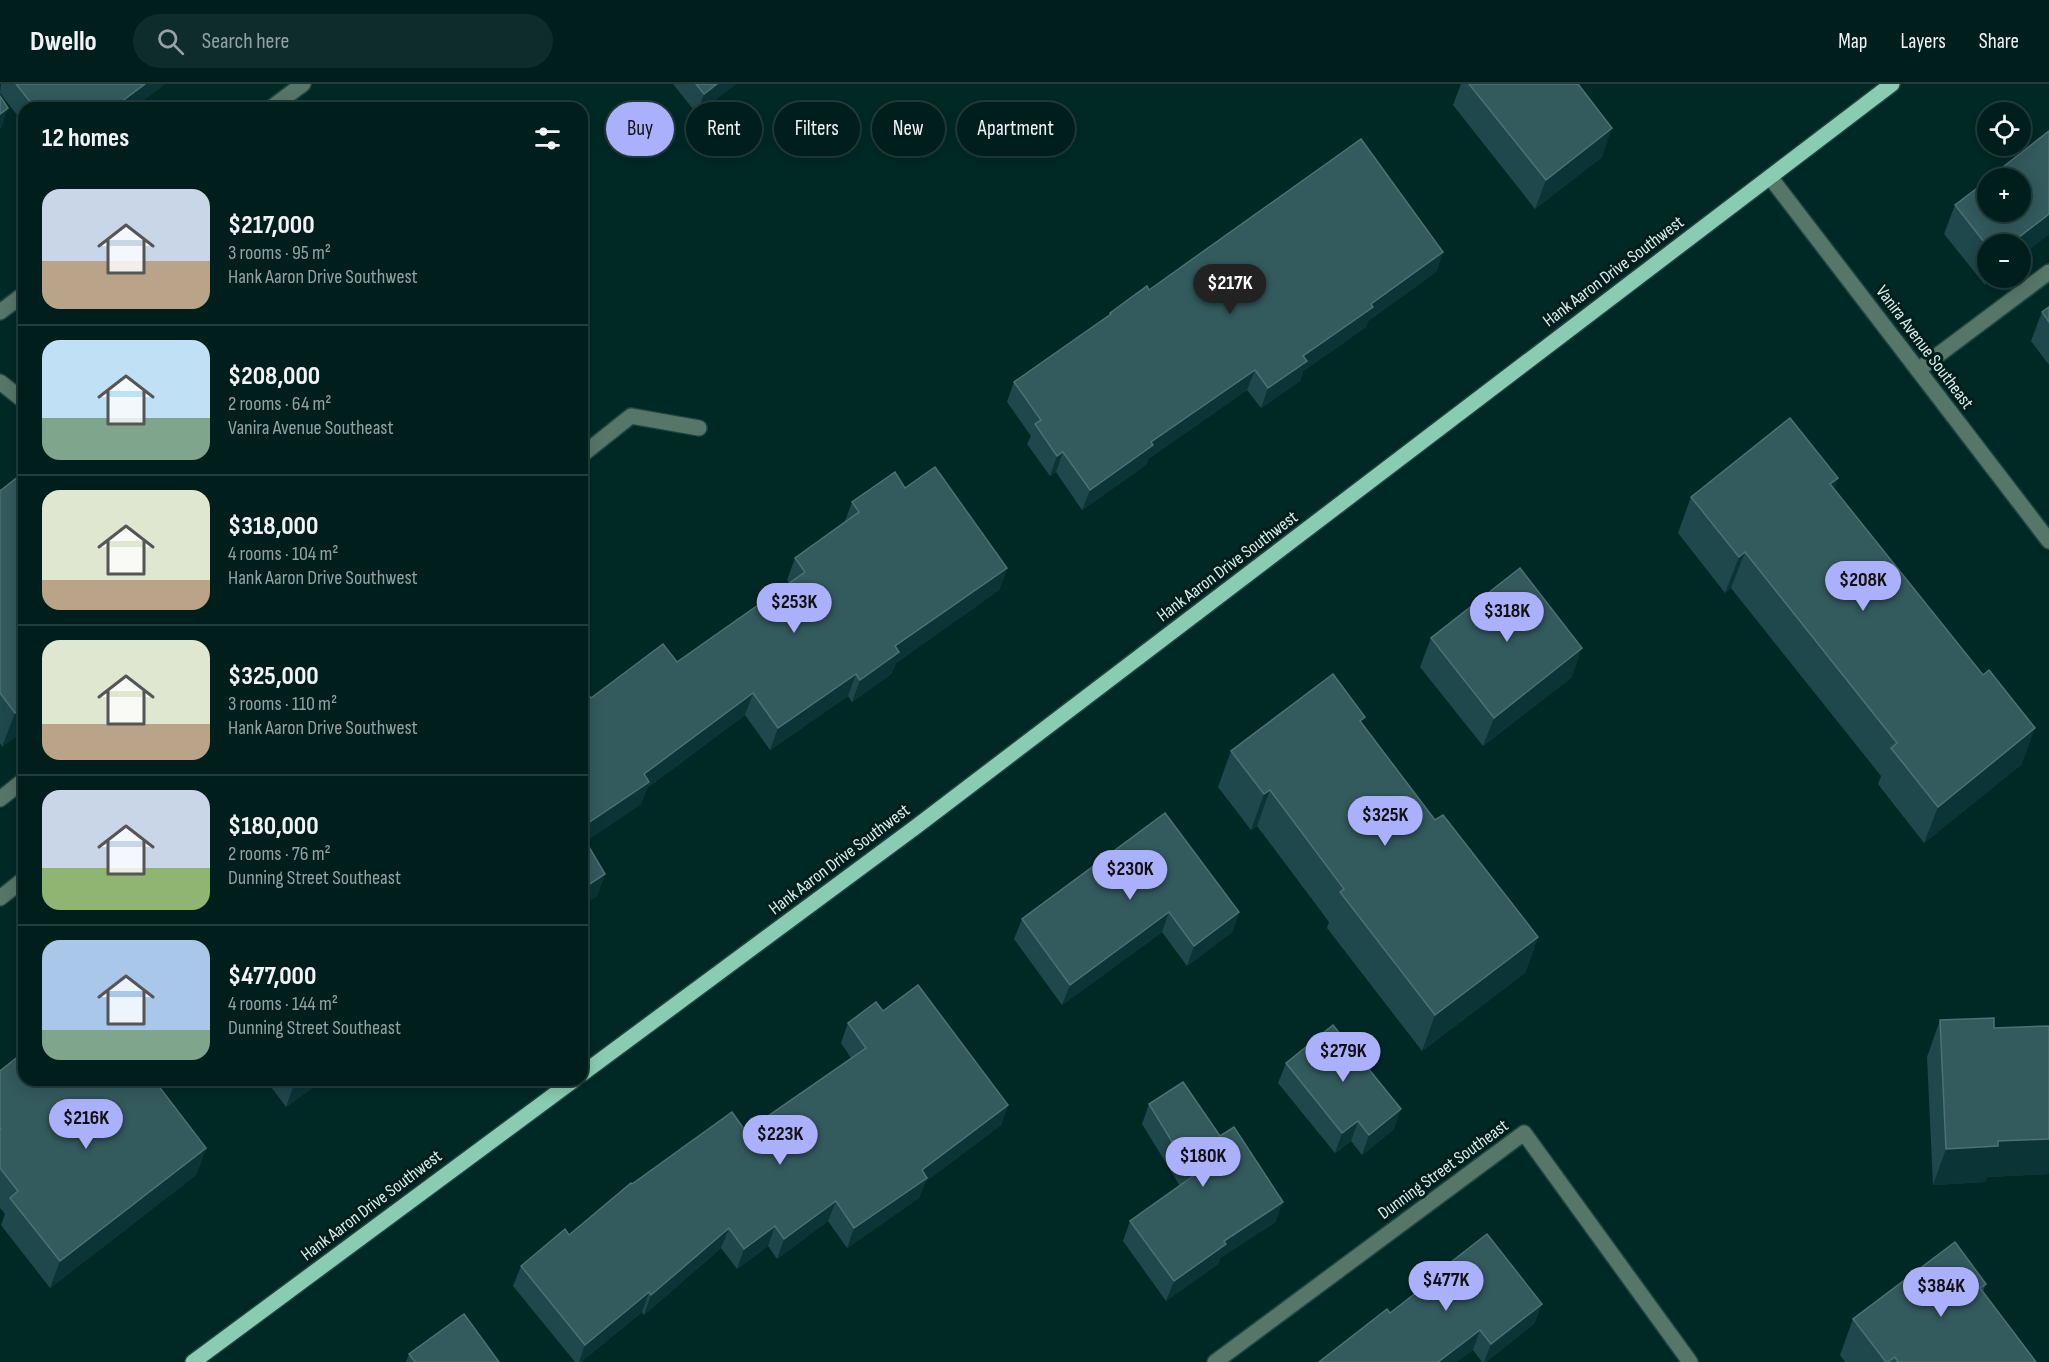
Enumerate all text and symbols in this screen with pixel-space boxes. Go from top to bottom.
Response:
search box [133,14,553,68]
text: Dwello [30,25,97,58]
icon: search [154,25,187,58]
text: Search here [202,28,289,55]
text: Map [1838,29,1867,54]
text: Layers [1900,29,1946,54]
text: Share [1979,29,2019,54]
chip: Buy [606,102,674,156]
chip: Rent [686,102,762,156]
chip: Filters [774,102,860,156]
chip: New [872,102,945,156]
chip: Apartment [957,102,1075,156]
map controls [1977,102,2031,288]
button: locate [1977,102,2031,156]
icon: filters [531,122,564,155]
text: 12 homes [42,123,129,154]
button: + [1977,168,2031,222]
text: $217,000 [228,210,315,241]
street label: Hank Aaron Drive Southwest [1539,211,1688,331]
icon: home [90,213,162,285]
button: − [1977,234,2031,288]
text: 3 rooms · 95 m² [228,241,331,265]
pin: $217K [1188,264,1272,315]
text: Hank Aaron Drive Southwest [228,265,418,289]
text: $217K [1207,271,1253,295]
street label: Vanira Avenue Southeast [1871,281,1978,414]
text: $208,000 [228,361,320,392]
icon: home [90,364,162,436]
text: 2 rooms · 64 m² [228,392,332,416]
text: Vanira Avenue Southeast [228,416,394,440]
street label: Hank Aaron Drive Southwest [1153,506,1302,626]
text: $318,000 [228,511,318,542]
icon: home [90,514,162,586]
text: 4 rooms · 104 m² [228,542,338,566]
pin: $208K [1821,561,1905,612]
text: Hank Aaron Drive Southwest [228,566,418,590]
text: $208K [1839,568,1887,592]
pin: $253K [752,583,836,634]
text: $253K [771,590,817,614]
pin: $318K [1465,592,1549,643]
text: $318K [1484,599,1530,623]
text: $325,000 [228,661,319,692]
icon: home [90,664,162,736]
text: 3 rooms · 110 m² [228,692,337,716]
text: Hank Aaron Drive Southwest [228,716,418,740]
pin: $325K [1343,796,1427,847]
street label: Hank Aaron Drive Southwest [765,799,914,919]
text: $325K [1362,803,1408,827]
text: $180,000 [228,811,319,842]
icon: home [90,814,162,886]
text: 2 rooms · 76 m² [228,842,331,866]
pin: $230K [1088,850,1172,901]
text: $230K [1106,857,1154,881]
text: Dunning Street Southeast [228,866,401,890]
text: $477,000 [228,961,316,992]
icon: home [90,964,162,1036]
text: 4 rooms · 144 m² [228,992,338,1016]
text: Dunning Street Southeast [228,1016,401,1040]
pin: $279K [1301,1032,1385,1083]
text: $279K [1319,1039,1367,1063]
pin: $216K [44,1099,128,1150]
text: $216K [63,1106,109,1130]
pin: $223K [738,1115,822,1166]
street label: Dunning Street Southeast [1374,1115,1513,1224]
text: $223K [757,1122,803,1146]
pin: $180K [1161,1137,1245,1188]
text: $180K [1180,1144,1226,1168]
street label: Hank Aaron Drive Southwest [297,1145,446,1265]
pin: $477K [1404,1261,1488,1312]
pin: $384K [1899,1267,1983,1318]
text: $477K [1423,1268,1469,1292]
text: $384K [1917,1274,1965,1298]

